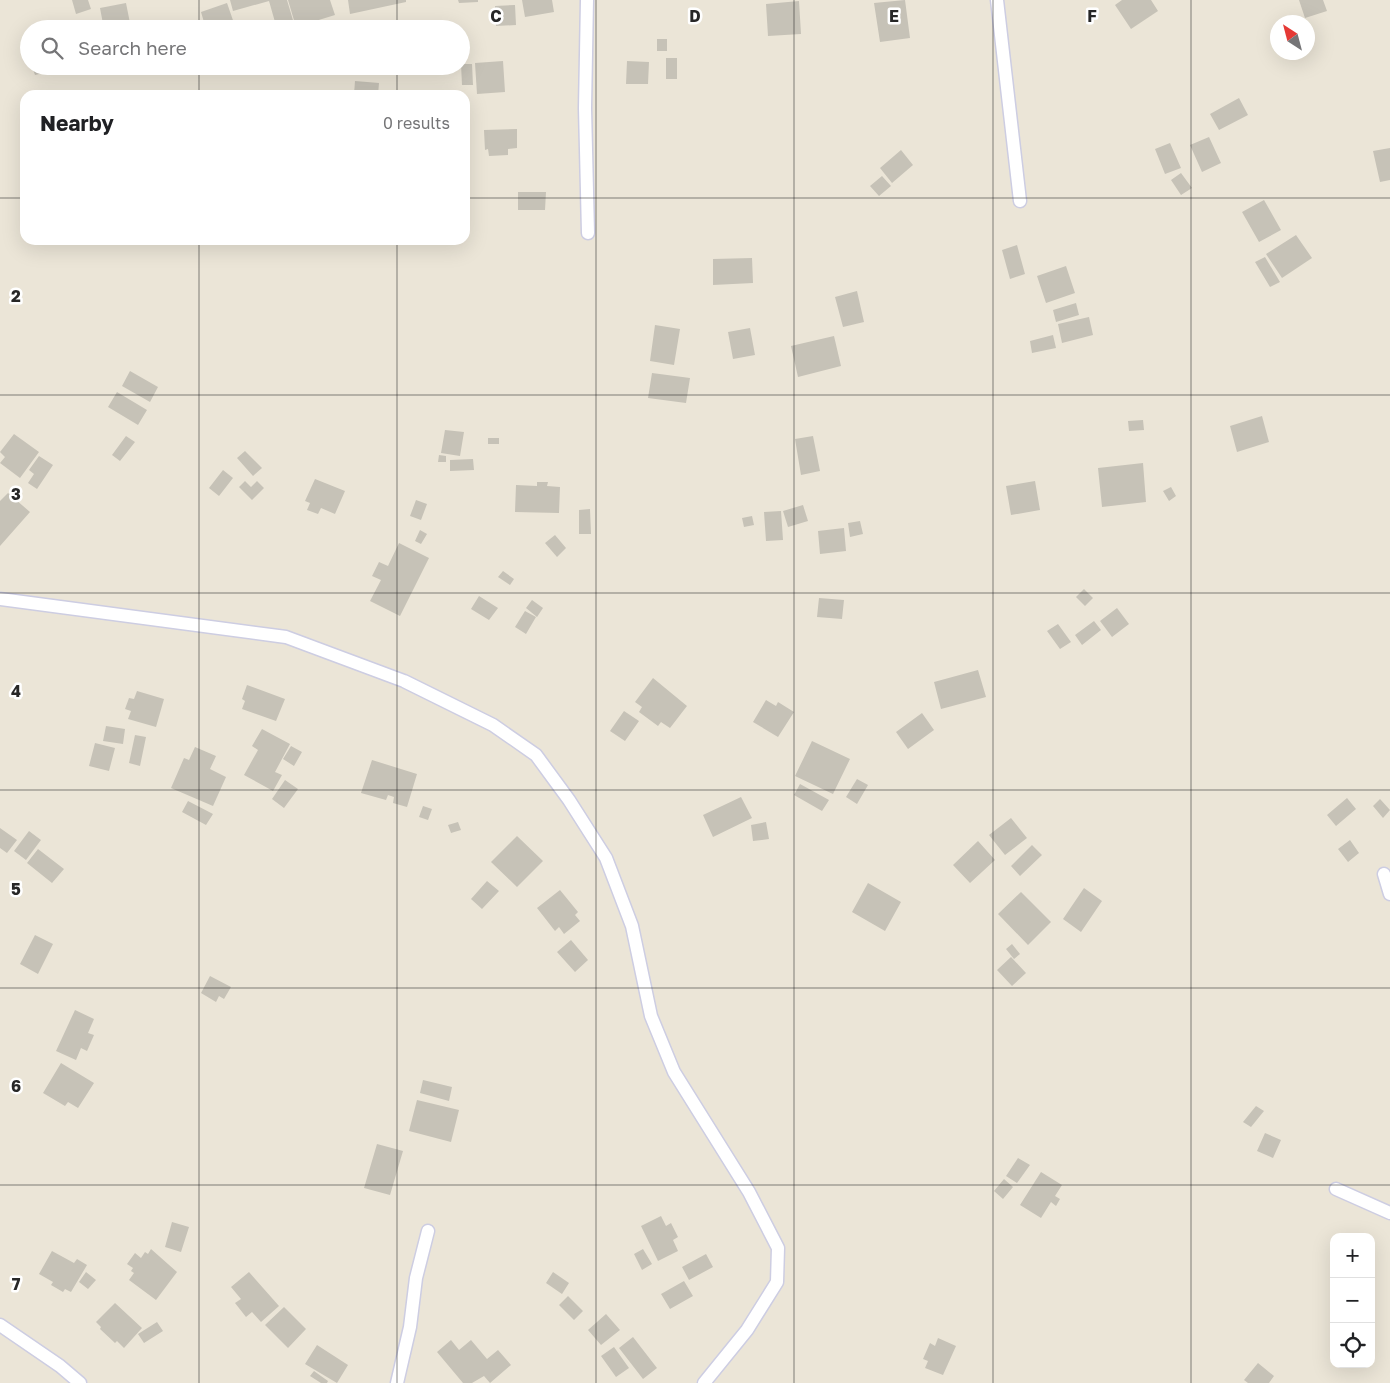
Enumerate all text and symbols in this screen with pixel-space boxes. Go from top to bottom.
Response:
text: C [490,6,502,26]
text: D [689,6,701,26]
text: E [889,6,899,26]
text: F [1087,6,1097,26]
north arrow [1270,15,1315,60]
search box [20,20,470,75]
icon: search [38,34,66,62]
text: Search here [78,36,187,59]
text: Nearby [40,110,114,136]
text: 0 results [383,113,450,133]
text: 2 [11,286,21,306]
text: 3 [11,484,21,504]
text: 4 [11,681,21,701]
text: 5 [11,879,21,899]
text: 6 [11,1076,21,1096]
map controls [1330,1233,1375,1368]
button: + [1330,1233,1375,1278]
text: 7 [12,1274,21,1294]
button: − [1330,1278,1375,1323]
button: locate [1330,1323,1375,1368]

